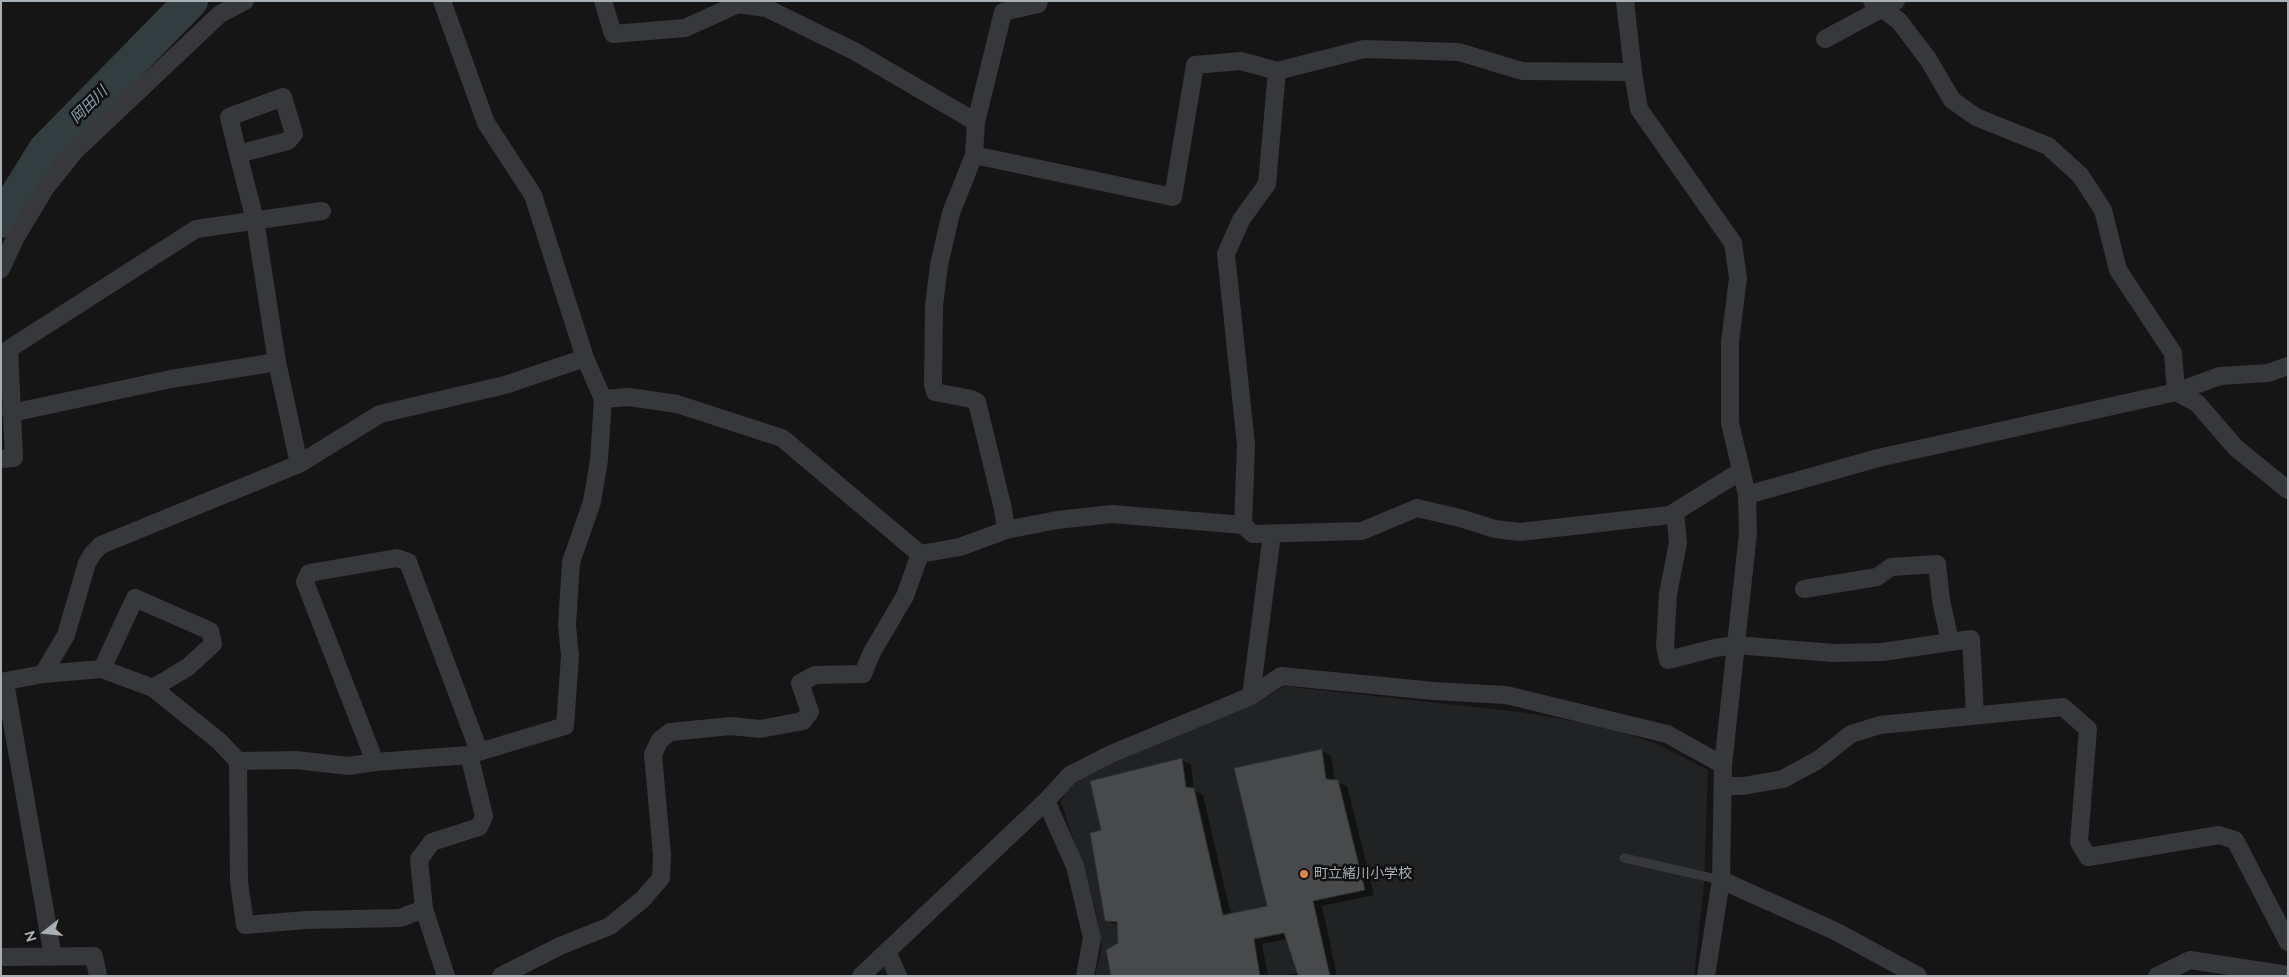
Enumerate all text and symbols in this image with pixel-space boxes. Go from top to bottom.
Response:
water label: 岡田川 [67,83,111,127]
place label: 町立緒川小学校 [1314,866,1412,882]
marker: 町立緒川小学校 [1298,868,1310,880]
north arrow [20,907,70,957]
text: N [21,929,40,943]

